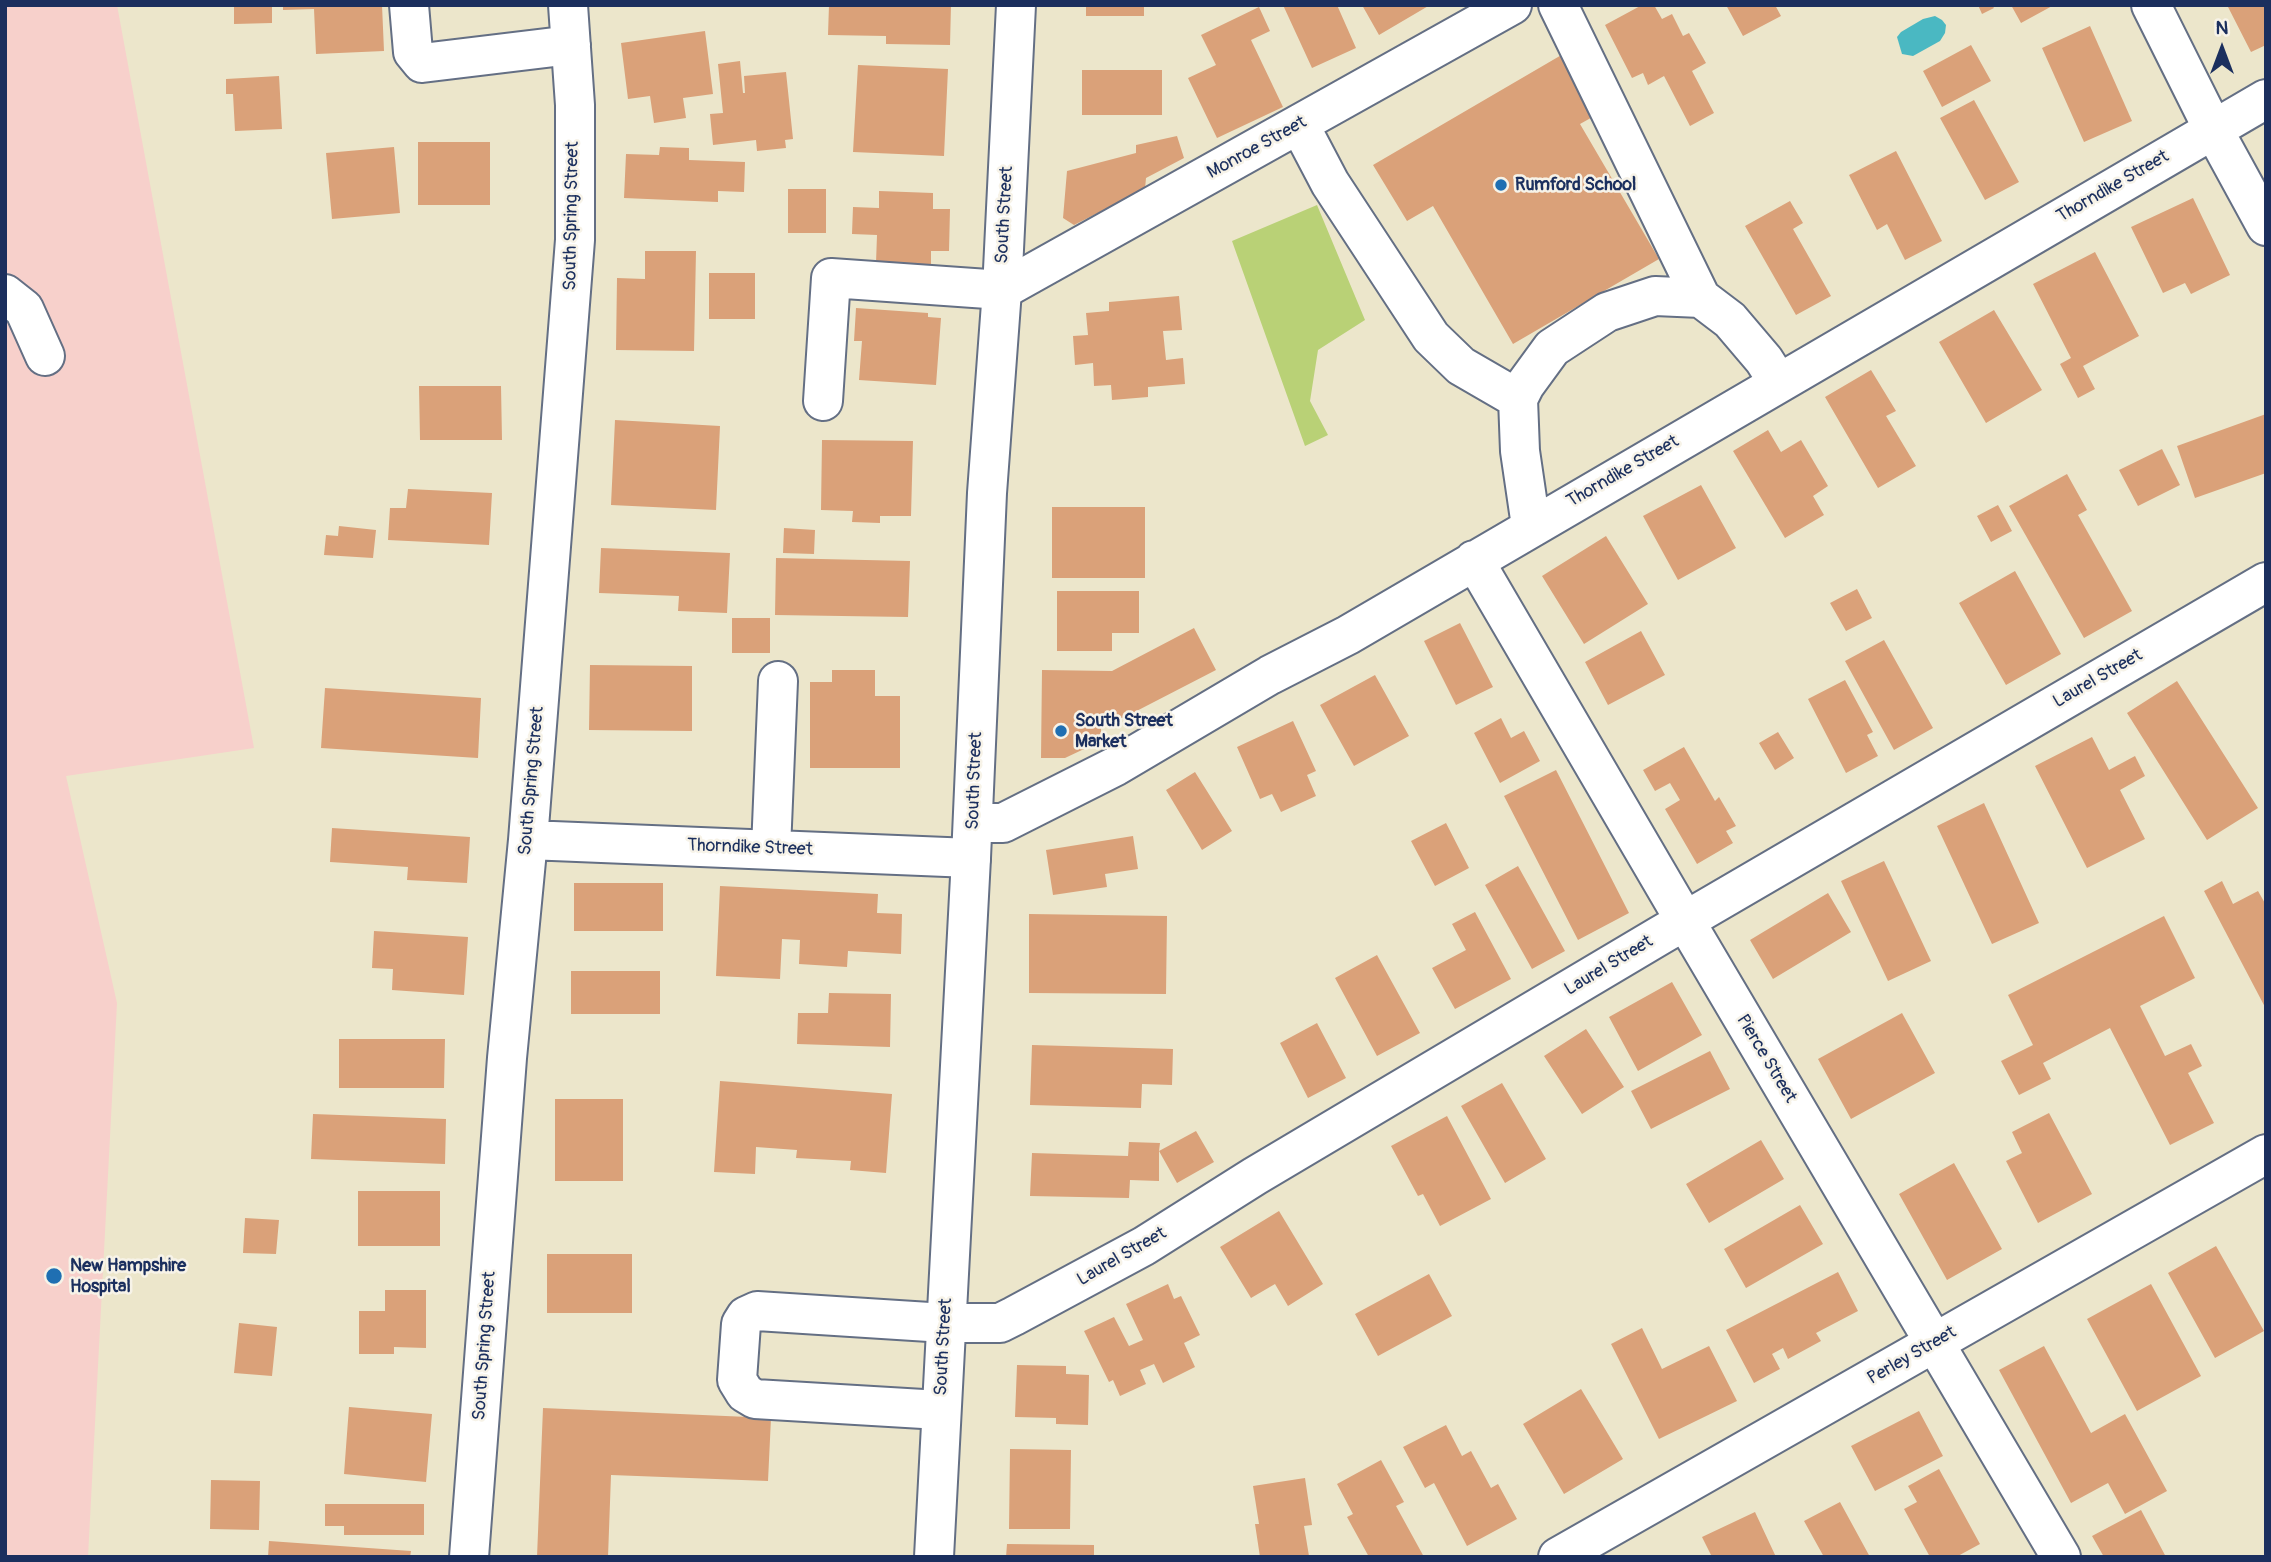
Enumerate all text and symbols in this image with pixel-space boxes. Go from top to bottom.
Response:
north arrow [2187,14,2257,84]
text: N [2216,16,2228,40]
street label: Monroe Street [1204,112,1310,184]
street label: South Spring Street [560,141,584,291]
street label: Thorndike Street [2053,146,2173,228]
street label: South Street [992,166,1018,264]
place label: Rumford School [1515,174,1636,196]
marker: Rumford School [1493,177,1509,193]
street label: Thorndike Street [1563,431,1683,513]
street label: Laurel Street [2050,645,2146,713]
street label: South Spring Street [515,706,549,856]
place label: South Street Market [1075,710,1173,752]
marker: South Street Market [1053,723,1069,739]
street label: South Street [963,732,987,830]
street label: Thorndike Street [687,835,813,861]
street label: Laurel Street [1561,931,1657,1001]
street label: Pierce Street [1731,1011,1801,1107]
street label: Laurel Street [1074,1223,1170,1291]
place label: New Hampshire Hospital [70,1255,186,1298]
marker: New Hampshire Hospital [44,1266,64,1286]
street label: South Spring Street [469,1271,501,1421]
street label: South Street [931,1298,957,1396]
street label: Perley Street [1864,1322,1960,1390]

